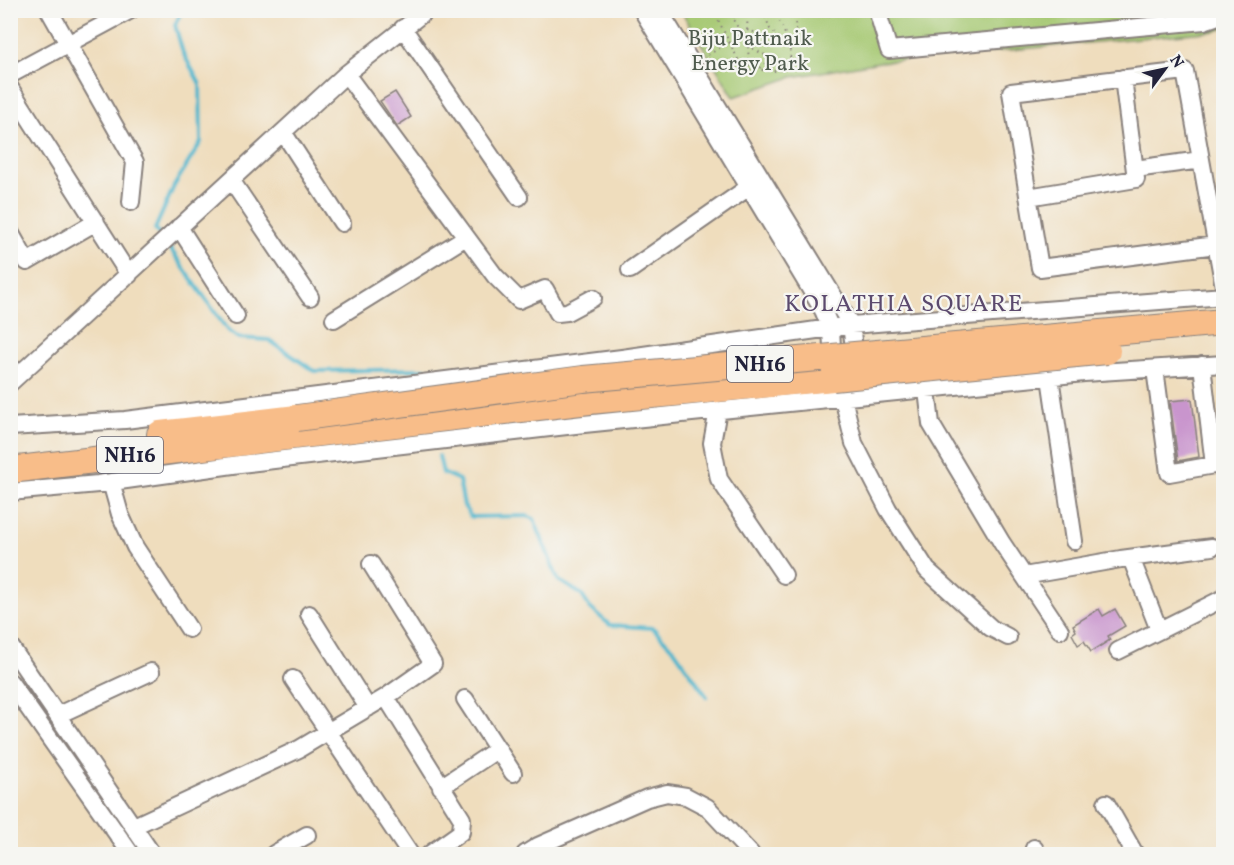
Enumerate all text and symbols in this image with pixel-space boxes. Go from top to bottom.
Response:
park label: Biju Pattnaik Energy Park [688,24,812,80]
north arrow [1135,39,1195,99]
text: N [1164,51,1188,73]
district label: KOLATHIA SQUARE [784,288,1024,322]
road number: NH16 [727,346,793,382]
road number: NH16 [97,437,163,473]

